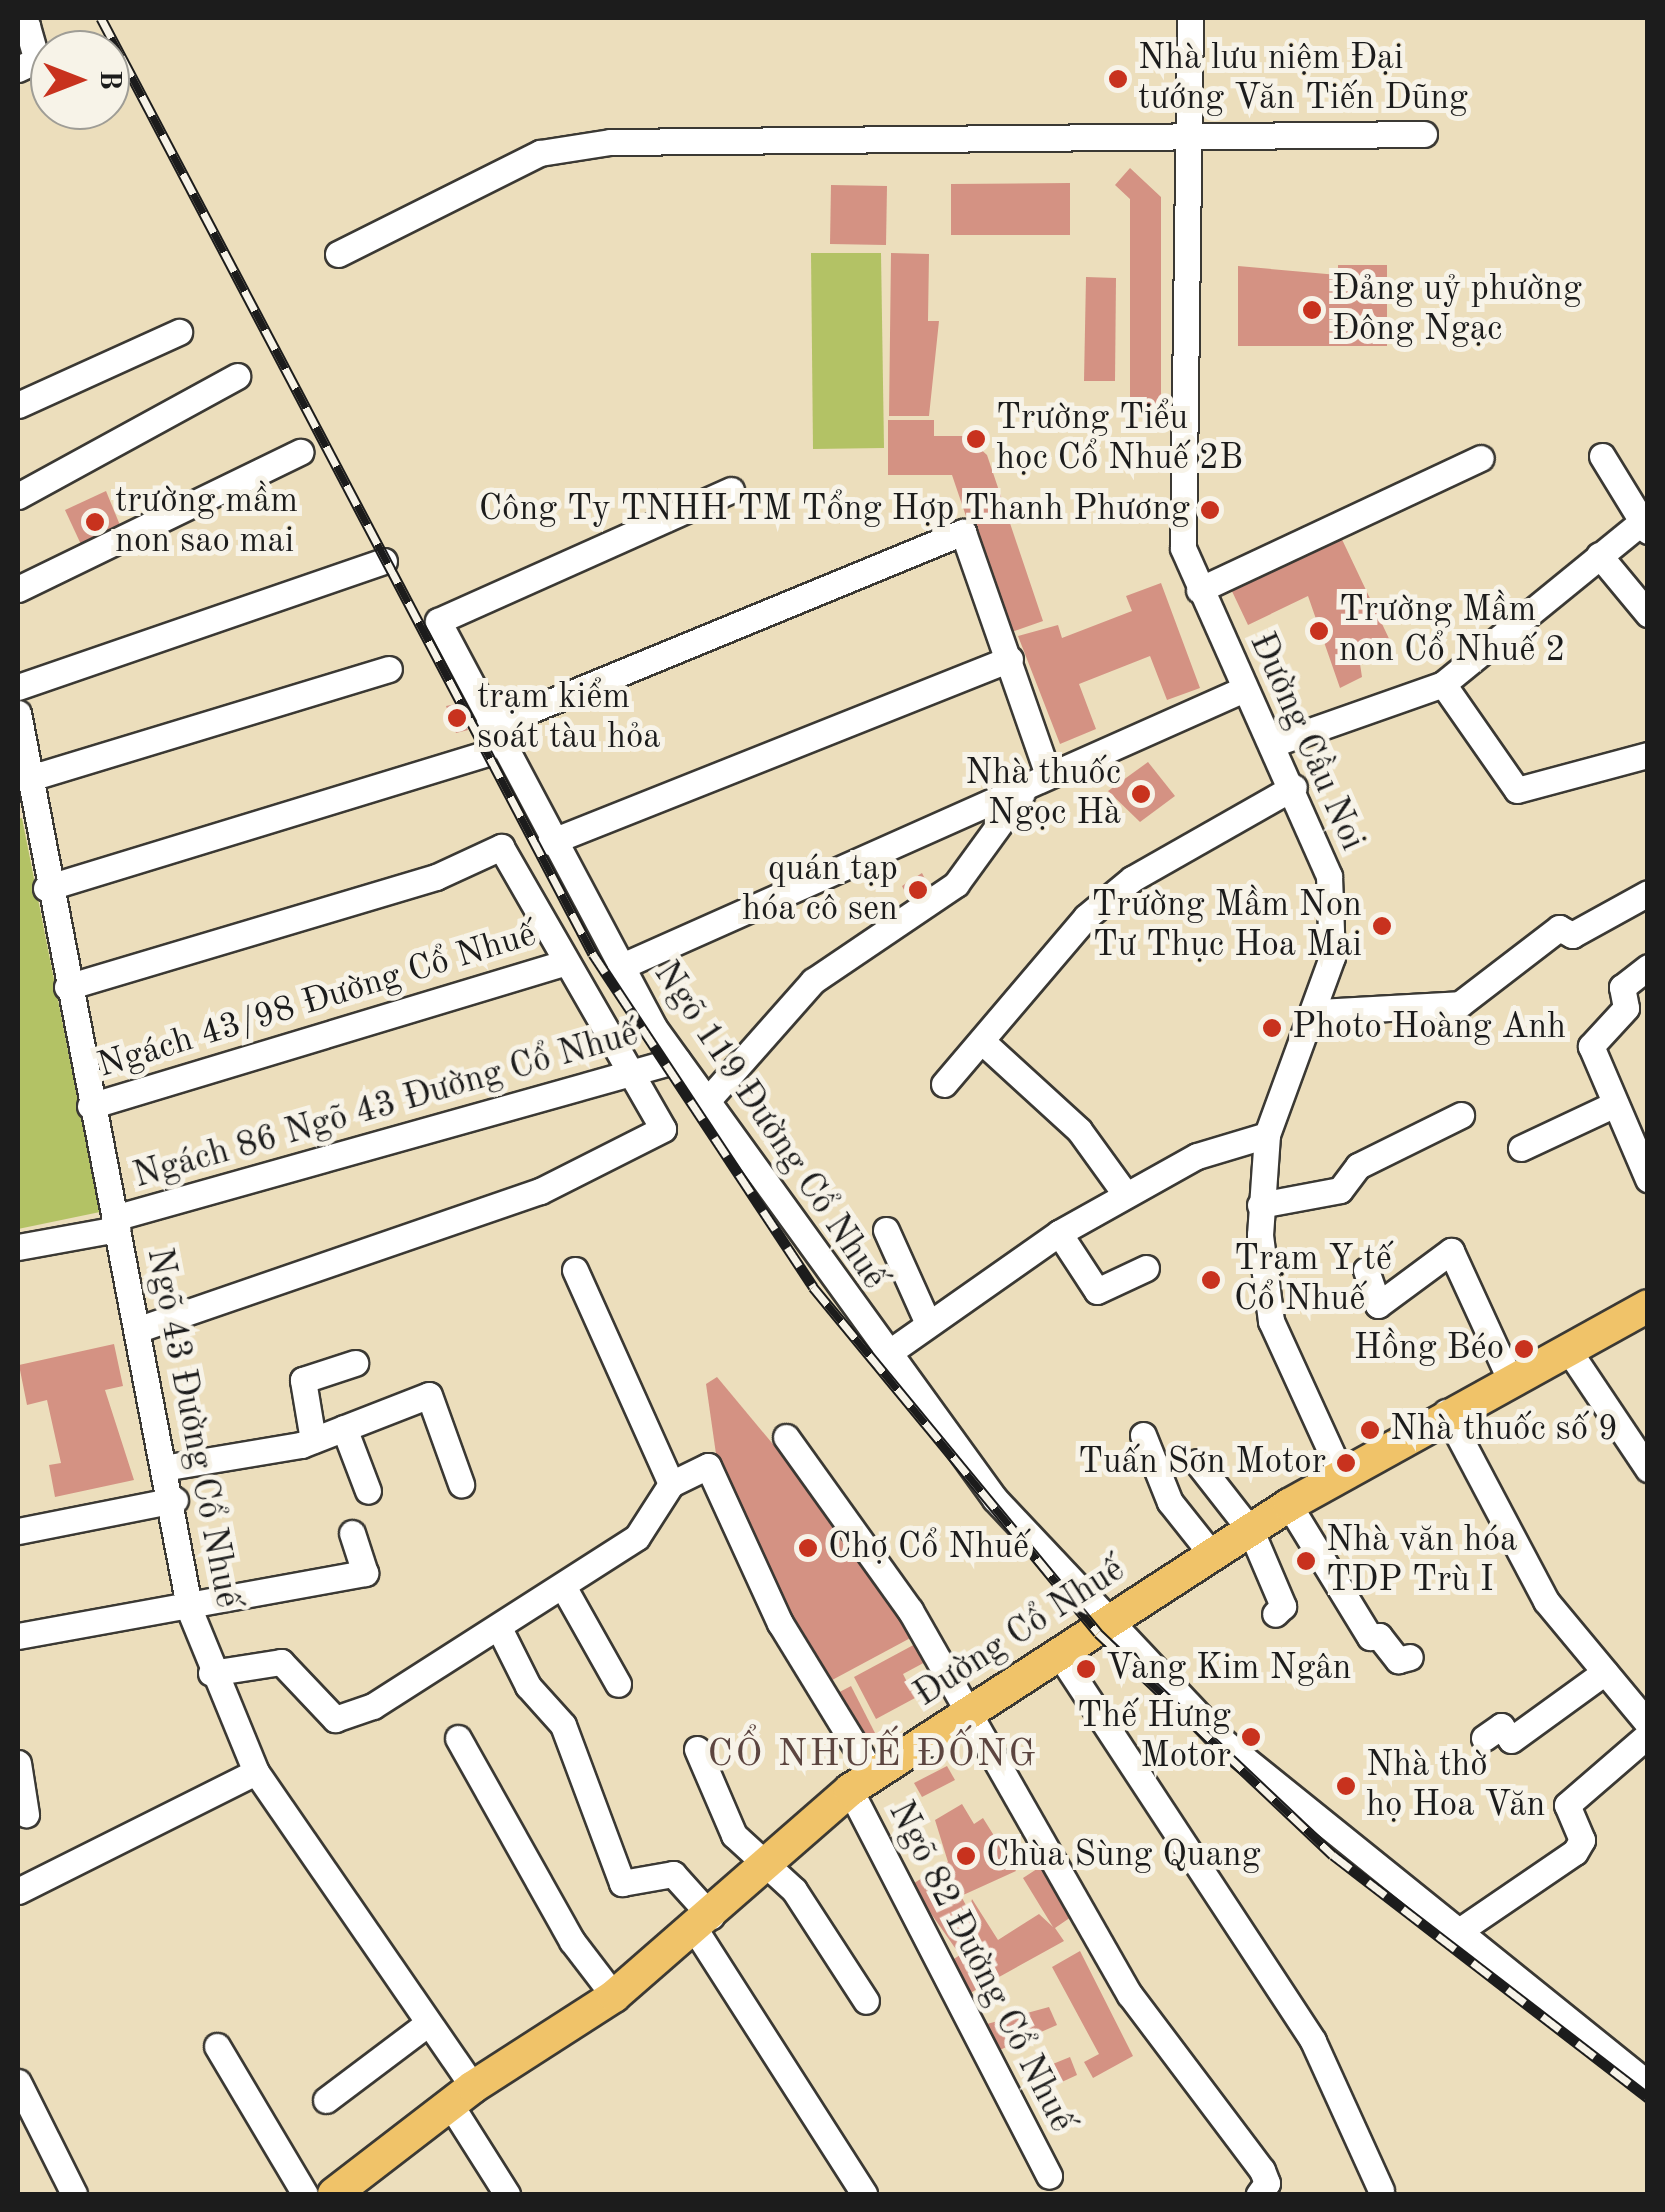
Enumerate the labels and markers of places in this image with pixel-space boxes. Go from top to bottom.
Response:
place label: Nhà lưu niệm Đại tướng Văn Tiến Dũng [1138,38,1468,120]
marker: Nhà lưu niệm Đại tướng Văn Tiến Dũng [1107,68,1129,90]
place label: Đảng uỷ phường Đông Ngạc [1332,269,1582,351]
marker: Đảng uỷ phường Đông Ngạc [1301,299,1323,321]
place label: Trường Tiểu học Cổ Nhuế 2B [996,398,1243,480]
marker: Trường Tiểu học Cổ Nhuế 2B [965,428,987,450]
place label: trường mầm non sao mai [115,481,298,563]
place label: Công Ty TNHH TM Tổng Hợp Thanh Phương [479,489,1190,531]
marker: Công Ty TNHH TM Tổng Hợp Thanh Phương [1199,499,1221,521]
marker: trường mầm non sao mai [84,511,106,533]
place label: Trường Mầm non Cổ Nhuế 2 [1339,590,1565,672]
marker: Trường Mầm non Cổ Nhuế 2 [1308,620,1330,642]
place label: trạm kiểm soát tàu hỏa [477,677,661,759]
marker: trạm kiểm soát tàu hỏa [446,707,468,729]
place label: Nhà thuốc Ngọc Hà [965,753,1121,835]
marker: Nhà thuốc Ngọc Hà [1130,783,1152,805]
place label: quán tạp hóa cô sen [742,849,898,931]
marker: quán tạp hóa cô sen [907,879,929,901]
place label: Trường Mầm Non Tư Thục Hoa Mai [1092,885,1362,967]
marker: Trường Mầm Non Tư Thục Hoa Mai [1371,915,1393,937]
place label: Photo Hoàng Anh [1292,1007,1566,1049]
marker: Photo Hoàng Anh [1261,1017,1283,1039]
place label: Trạm Y tế Cổ Nhuế [1234,1239,1392,1321]
marker: Trạm Y tế Cổ Nhuế [1198,1267,1224,1293]
place label: Hồng Béo [1354,1328,1504,1370]
marker: Hồng Béo [1513,1338,1535,1360]
place label: Nhà thuốc số 9 [1390,1409,1618,1451]
marker: Nhà thuốc số 9 [1359,1419,1381,1441]
place label: Tuấn Sơn Motor [1078,1442,1326,1484]
marker: Tuấn Sơn Motor [1335,1452,1357,1474]
place label: Nhà văn hóa TDP Trù I [1326,1520,1517,1602]
place label: Chợ Cổ Nhuế [828,1527,1029,1569]
marker: Chợ Cổ Nhuế [797,1537,819,1559]
marker: Nhà văn hóa TDP Trù I [1295,1550,1317,1572]
place label: Vàng Kim Ngân [1106,1648,1351,1690]
marker: Vàng Kim Ngân [1075,1658,1097,1680]
place label: Thế Hưng Motor [1077,1696,1231,1778]
marker: Thế Hưng Motor [1240,1726,1262,1748]
place label: Nhà thờ họ Hoa Văn [1366,1745,1545,1827]
marker: Nhà thờ họ Hoa Văn [1335,1775,1357,1797]
place label: Chùa Sùng Quang [986,1835,1261,1877]
marker: Chùa Sùng Quang [955,1845,977,1867]

